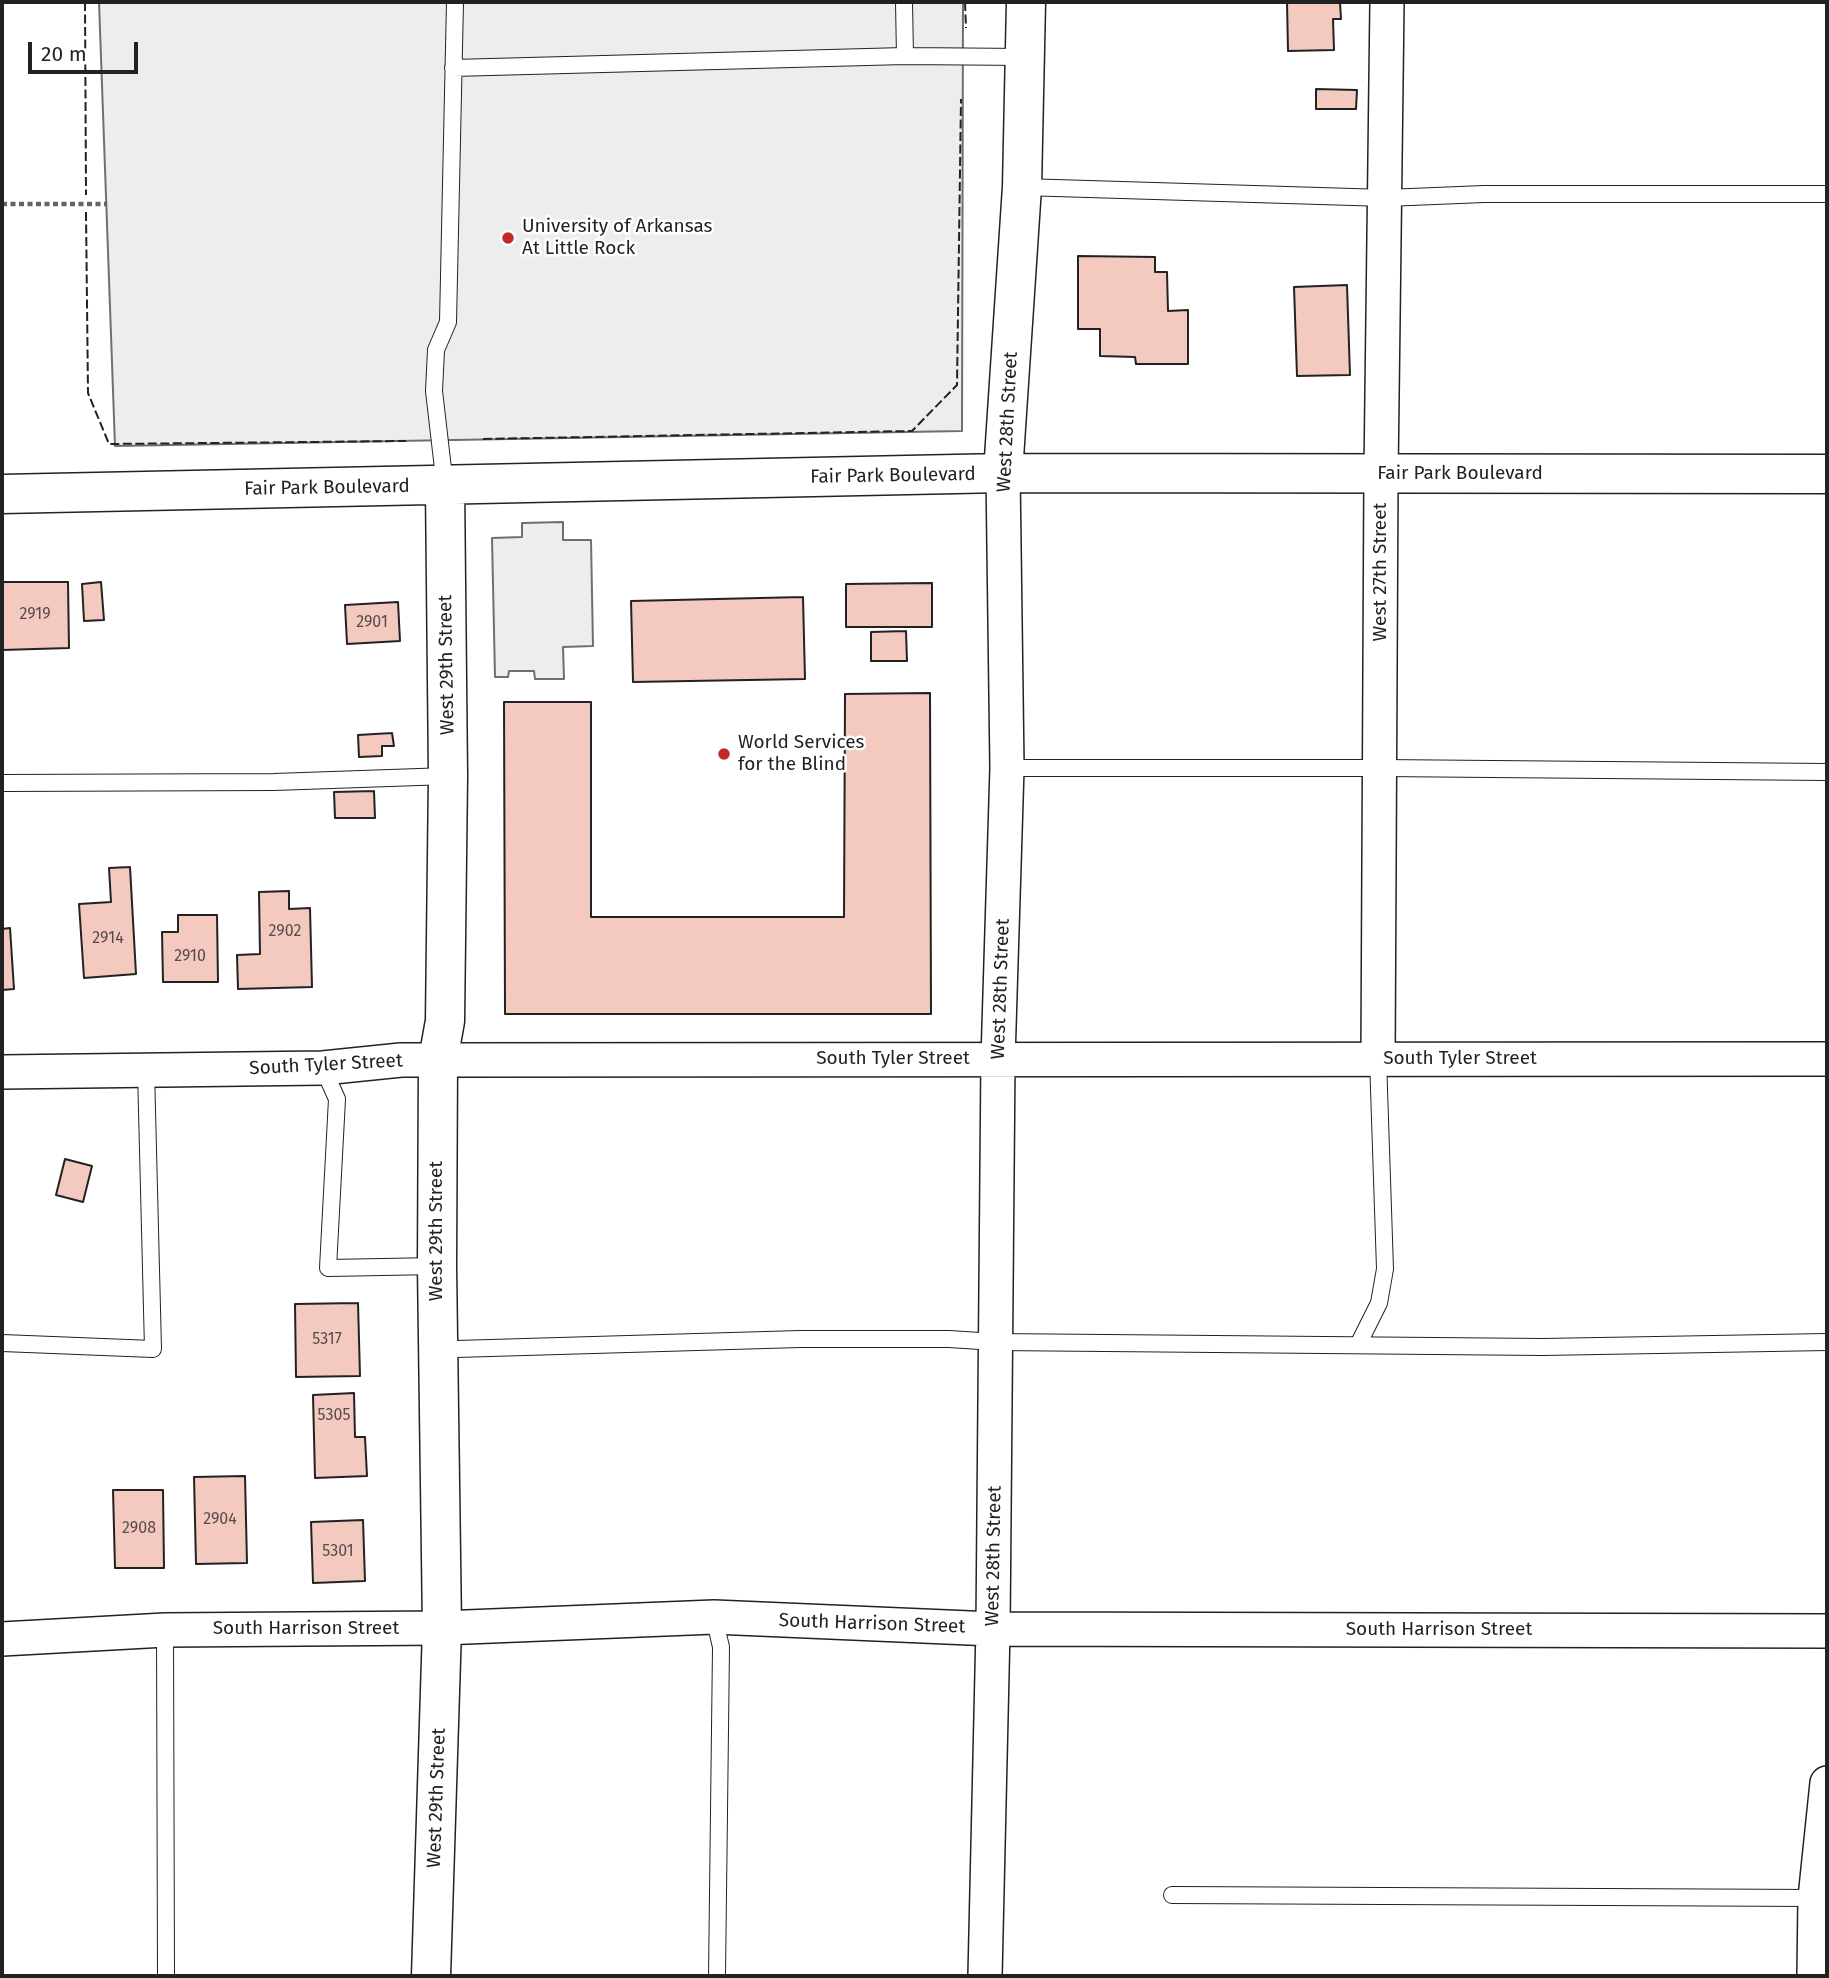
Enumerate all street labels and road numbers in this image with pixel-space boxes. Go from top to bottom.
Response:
street label: West 28th Street [993,351,1023,493]
street label: Fair Park Boulevard [810,463,976,489]
street label: Fair Park Boulevard [1377,463,1543,485]
street label: Fair Park Boulevard [244,475,410,501]
street label: West 27th Street [1370,503,1392,641]
street label: West 29th Street [434,595,460,735]
street label: West 28th Street [987,918,1015,1060]
street label: South Tyler Street [816,1048,970,1070]
street label: South Tyler Street [1383,1048,1537,1070]
street label: South Tyler Street [249,1050,403,1080]
street label: West 29th Street [426,1161,448,1301]
street label: West 28th Street [981,1485,1007,1627]
street label: South Harrison Street [778,1609,966,1639]
street label: South Harrison Street [213,1618,399,1640]
street label: South Harrison Street [1346,1619,1532,1641]
street label: West 29th Street [423,1727,451,1869]

